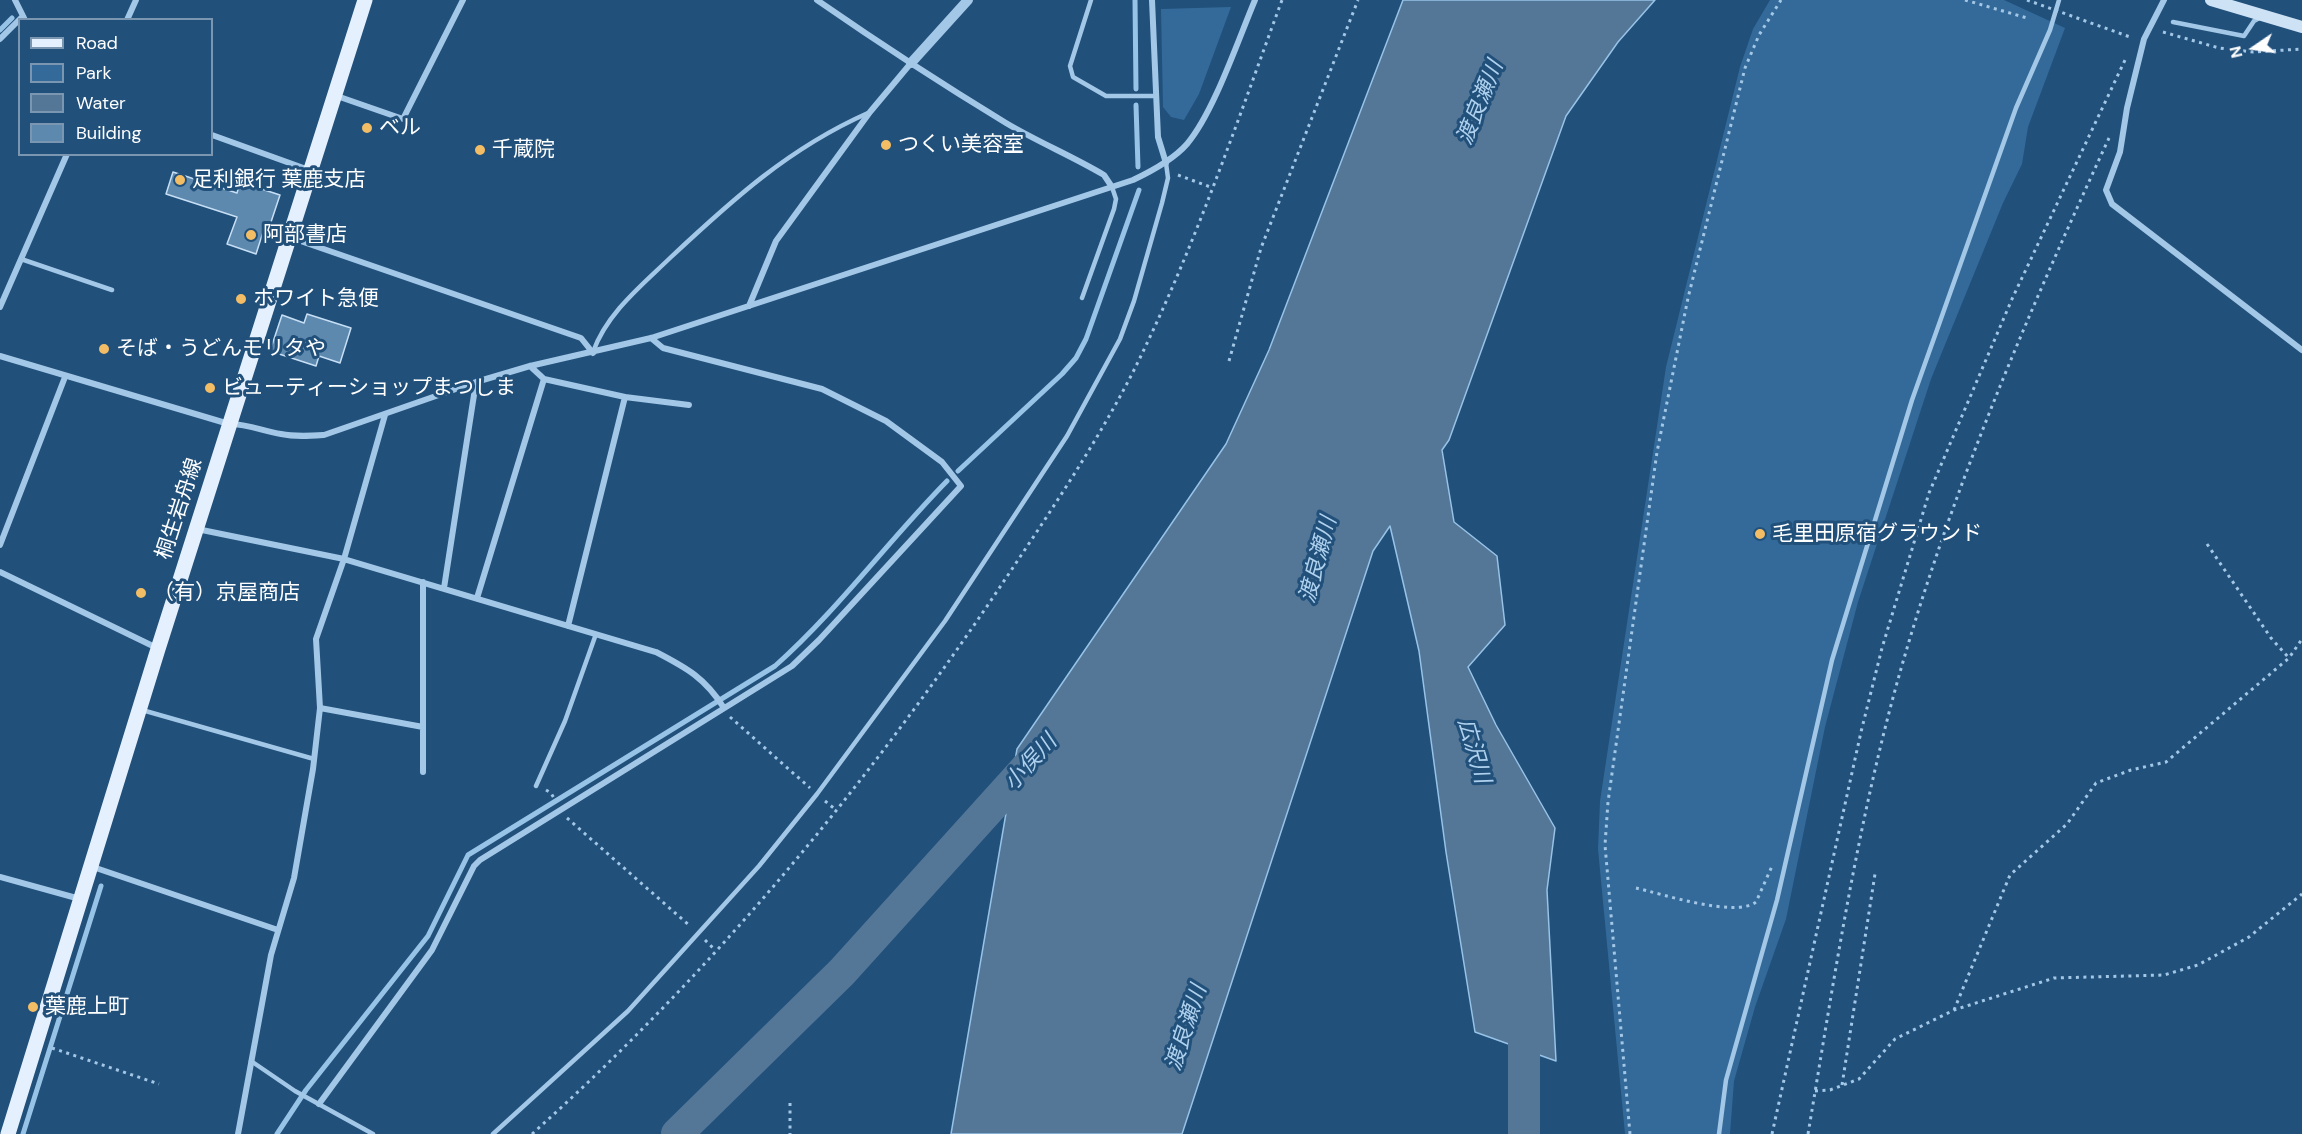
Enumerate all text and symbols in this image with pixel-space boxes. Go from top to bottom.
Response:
legend [18,18,213,156]
north arrow [2224,18,2284,78]
text: Road [76,31,118,55]
text: N [2224,44,2248,60]
water label: 渡良瀬川 [1452,57,1510,149]
text: Park [76,61,112,85]
text: Water [76,91,126,115]
place label: ベル [379,115,421,141]
text: Building [76,121,141,145]
marker: ベル [360,121,374,135]
place label: つくい美容室 [898,132,1024,158]
place label: 千蔵院 [492,137,555,163]
marker: つくい美容室 [879,138,893,152]
marker: 千蔵院 [473,143,487,157]
place label: 足利銀行 葉鹿支店 [192,167,366,193]
marker: 足利銀行 葉鹿支店 [173,173,187,187]
place label: 阿部書店 [263,222,347,248]
marker: 阿部書店 [244,228,258,242]
place label: ホワイト急便 [253,286,379,312]
marker: ホワイト急便 [234,292,248,306]
place label: そば・うどんモリタや [116,336,326,362]
marker: そば・うどんモリタや [97,342,111,356]
place label: ビューティーショップまつしま [222,375,516,401]
marker: ビューティーショップまつしま [203,381,217,395]
street label: 桐生岩舟線 [152,455,208,563]
water label: 渡良瀬川 [1295,514,1343,606]
place label: 毛里田原宿グラウンド [1772,521,1982,547]
marker: 毛里田原宿グラウンド [1753,527,1767,541]
place label: （有）京屋商店 [153,580,300,606]
marker: （有）京屋商店 [134,586,148,600]
water label: 広沢川 [1451,716,1495,786]
water label: 小俣川 [999,730,1063,796]
water label: 渡良瀬川 [1161,982,1213,1074]
place label: 葉鹿上町 [45,994,129,1020]
marker: 葉鹿上町 [26,1000,40,1014]

